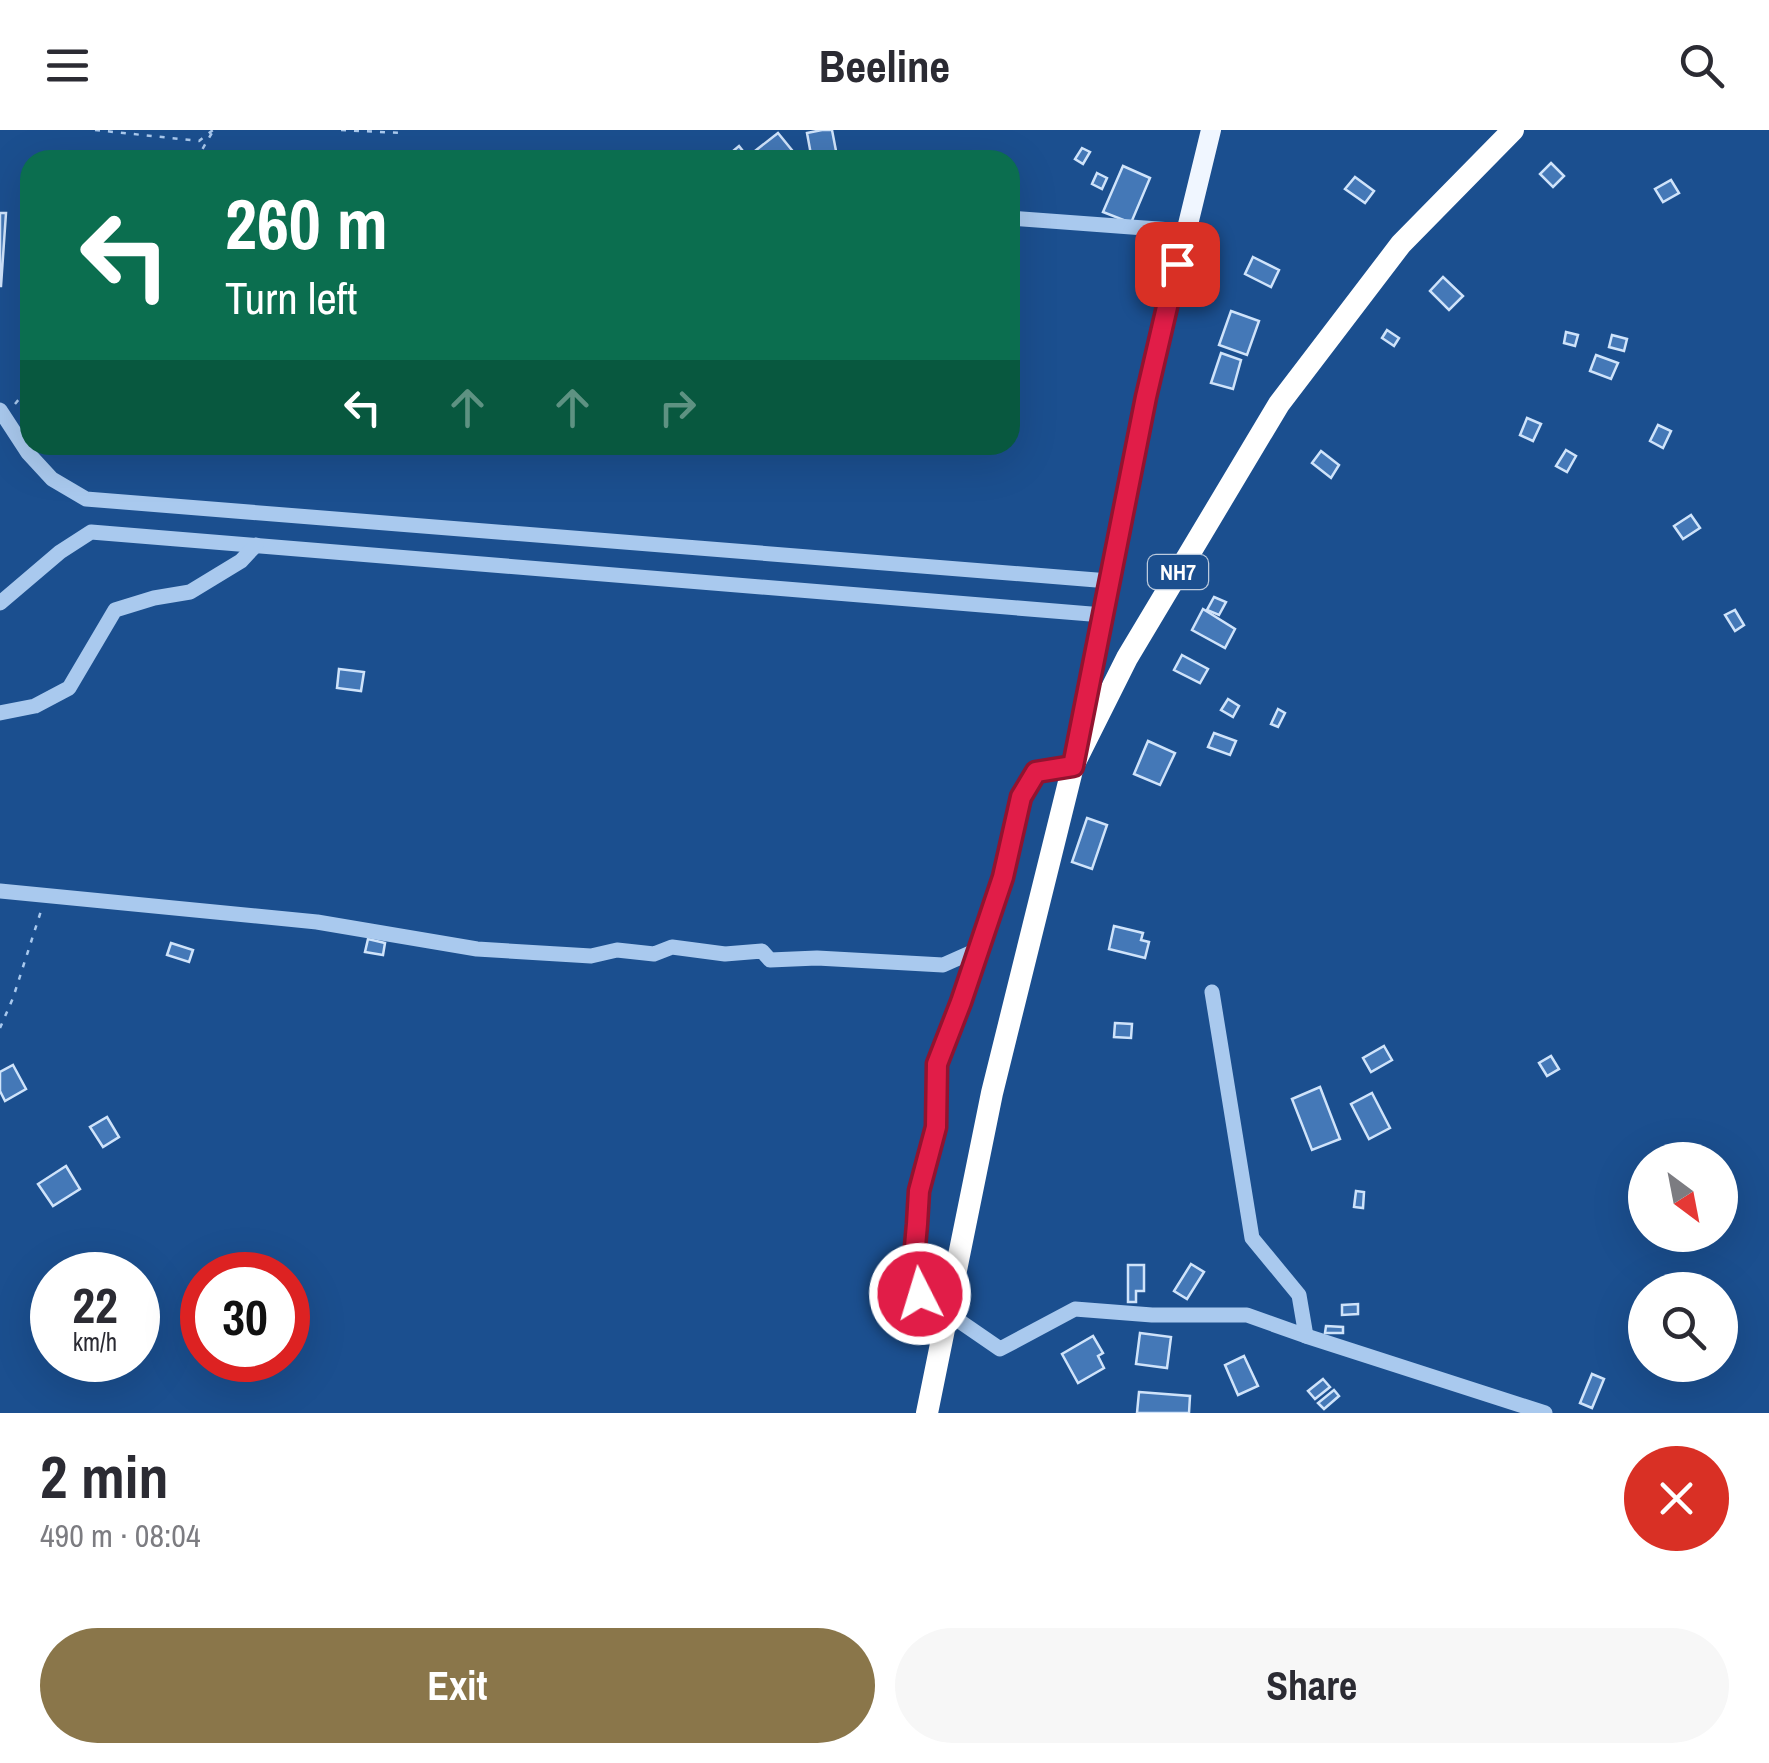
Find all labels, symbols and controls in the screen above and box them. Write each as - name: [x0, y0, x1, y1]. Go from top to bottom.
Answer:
- text: Beeline: [819, 35, 950, 96]
- icon: menu: [40, 38, 95, 93]
- icon: search: [1674, 38, 1729, 93]
- text: 260 m: [225, 177, 388, 271]
- icon: left: [60, 190, 190, 320]
- pin: [1135, 222, 1220, 307]
- icon: arrive: [1150, 237, 1205, 292]
- text: Turn left: [225, 267, 357, 328]
- icon: left: [335, 380, 390, 435]
- icon: ahead: [440, 380, 495, 435]
- icon: ahead: [545, 380, 600, 435]
- icon: right: [650, 380, 705, 435]
- road number: NH7: [1148, 555, 1208, 589]
- north arrow: [1628, 1142, 1738, 1252]
- map controls: [1628, 1142, 1738, 1382]
- position arrow: [868, 1242, 972, 1346]
- speed limit sign: 30: [180, 1252, 310, 1382]
- text: 22: [72, 1271, 118, 1339]
- button: search: [1628, 1272, 1738, 1382]
- text: km/h: [73, 1325, 117, 1359]
- text: 2 min: [40, 1436, 169, 1517]
- button: close: [1624, 1446, 1729, 1551]
- text: 490 m · 08:04: [40, 1514, 200, 1557]
- button: Exit: [40, 1628, 875, 1743]
- button: Share: [895, 1628, 1729, 1743]

